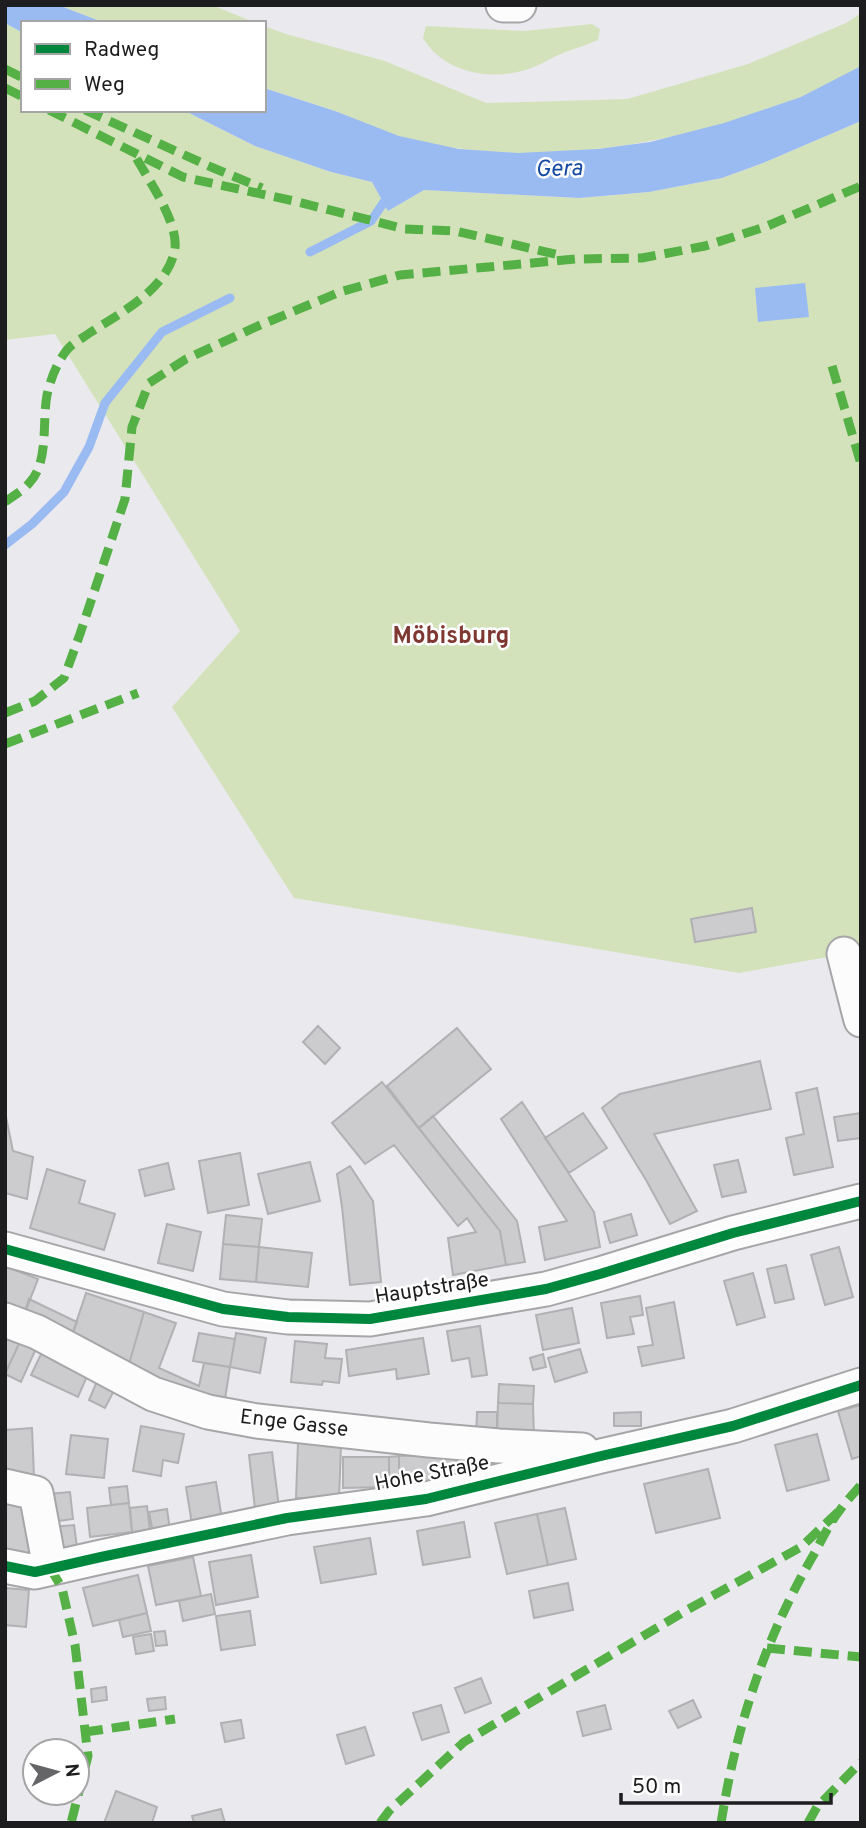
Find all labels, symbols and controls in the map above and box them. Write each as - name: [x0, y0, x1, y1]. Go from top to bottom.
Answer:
- legend: [21, 21, 266, 112]
- text: Radweg: [84, 37, 159, 64]
- text: Weg: [84, 72, 125, 99]
- water label: Gera: [535, 155, 583, 185]
- district label: Möbisburg: [393, 622, 509, 652]
- street label: Hauptstraße: [373, 1267, 491, 1311]
- street label: Enge Gasse: [238, 1404, 350, 1444]
- street label: Hohe Straße: [372, 1450, 492, 1498]
- north arrow: [21, 1737, 91, 1807]
- text: N: [58, 1762, 84, 1778]
- scale bar: [621, 1762, 831, 1806]
- text: 50 m: [632, 1774, 681, 1801]

